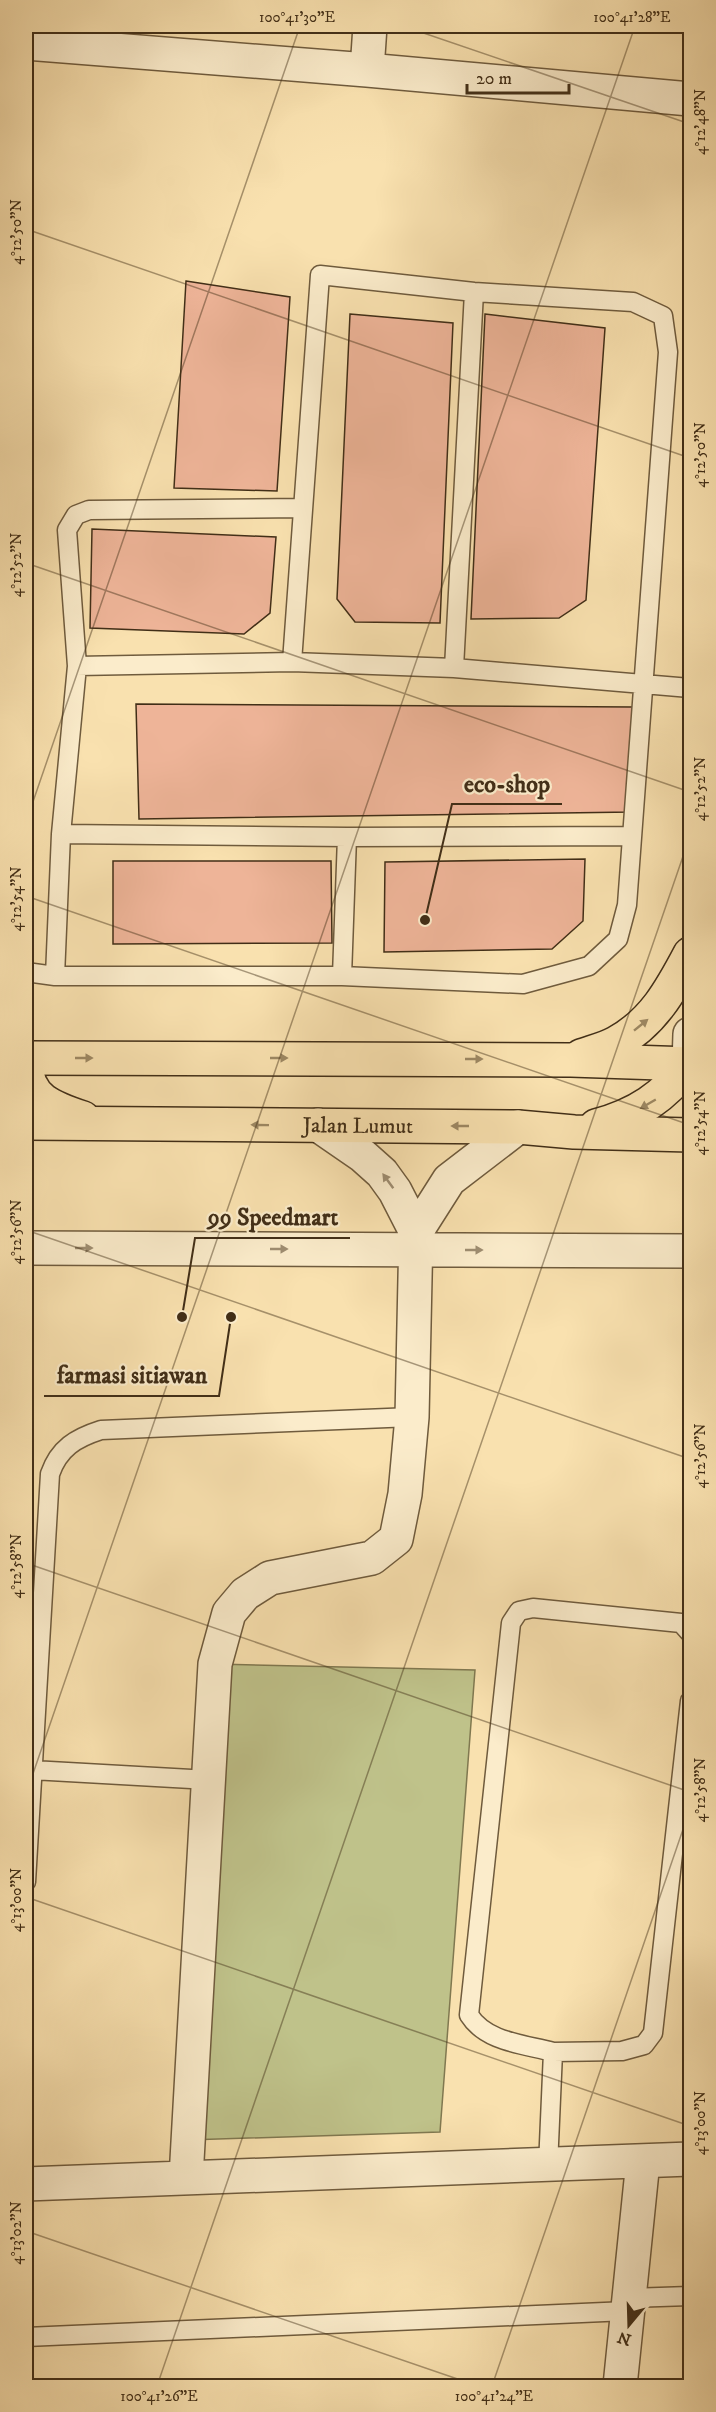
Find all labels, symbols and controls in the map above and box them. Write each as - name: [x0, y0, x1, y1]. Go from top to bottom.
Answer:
- text: 100°41'30"E: [259, 8, 335, 27]
- text: 100°41'28"E: [593, 8, 671, 27]
- scale bar: [467, 57, 569, 95]
- text: 20 m: [476, 68, 512, 90]
- text: 4°12'48"N: [691, 89, 710, 155]
- text: 4°12'50"N: [7, 199, 26, 265]
- text: 4°12'50"N: [691, 422, 710, 488]
- text: 4°12'52"N: [7, 533, 26, 597]
- text: 4°12'52"N: [691, 757, 710, 821]
- callout: eco-shop: [452, 762, 562, 804]
- text: eco-shop: [464, 770, 550, 800]
- text: 4°12'54"N: [7, 866, 26, 932]
- one-way arrow: [633, 1019, 649, 1031]
- one-way arrow: [74, 1053, 93, 1063]
- one-way arrow: [269, 1053, 288, 1063]
- one-way arrow: [464, 1054, 483, 1064]
- text: 4°12'54"N: [691, 1090, 710, 1156]
- one-way arrow: [640, 1099, 656, 1110]
- street label: Jalan Lumut: [301, 1112, 413, 1140]
- one-way arrow: [250, 1120, 269, 1129]
- one-way arrow: [450, 1121, 469, 1131]
- one-way arrow: [382, 1174, 394, 1189]
- callout: 99 Speedmart: [195, 1196, 350, 1238]
- text: 4°12'56"N: [7, 1199, 26, 1265]
- text: 99 Speedmart: [206, 1203, 339, 1233]
- one-way arrow: [74, 1243, 93, 1253]
- one-way arrow: [269, 1244, 288, 1254]
- one-way arrow: [465, 1245, 484, 1255]
- callout: farmasi sitiawan: [44, 1354, 219, 1396]
- text: farmasi sitiawan: [56, 1361, 208, 1391]
- text: 4°12'56"N: [691, 1423, 710, 1489]
- text: 4°12'58"N: [7, 1534, 26, 1598]
- text: 4°12'58"N: [691, 1758, 710, 1822]
- text: 4°13'00"N: [7, 1868, 26, 1932]
- text: 4°13'00"N: [691, 2091, 710, 2155]
- text: 4°13'02"N: [7, 2201, 26, 2265]
- north arrow: [599, 2295, 659, 2355]
- text: N: [615, 2327, 634, 2350]
- text: 100°41'26"E: [120, 2387, 198, 2406]
- text: 100°41'24"E: [455, 2387, 534, 2406]

